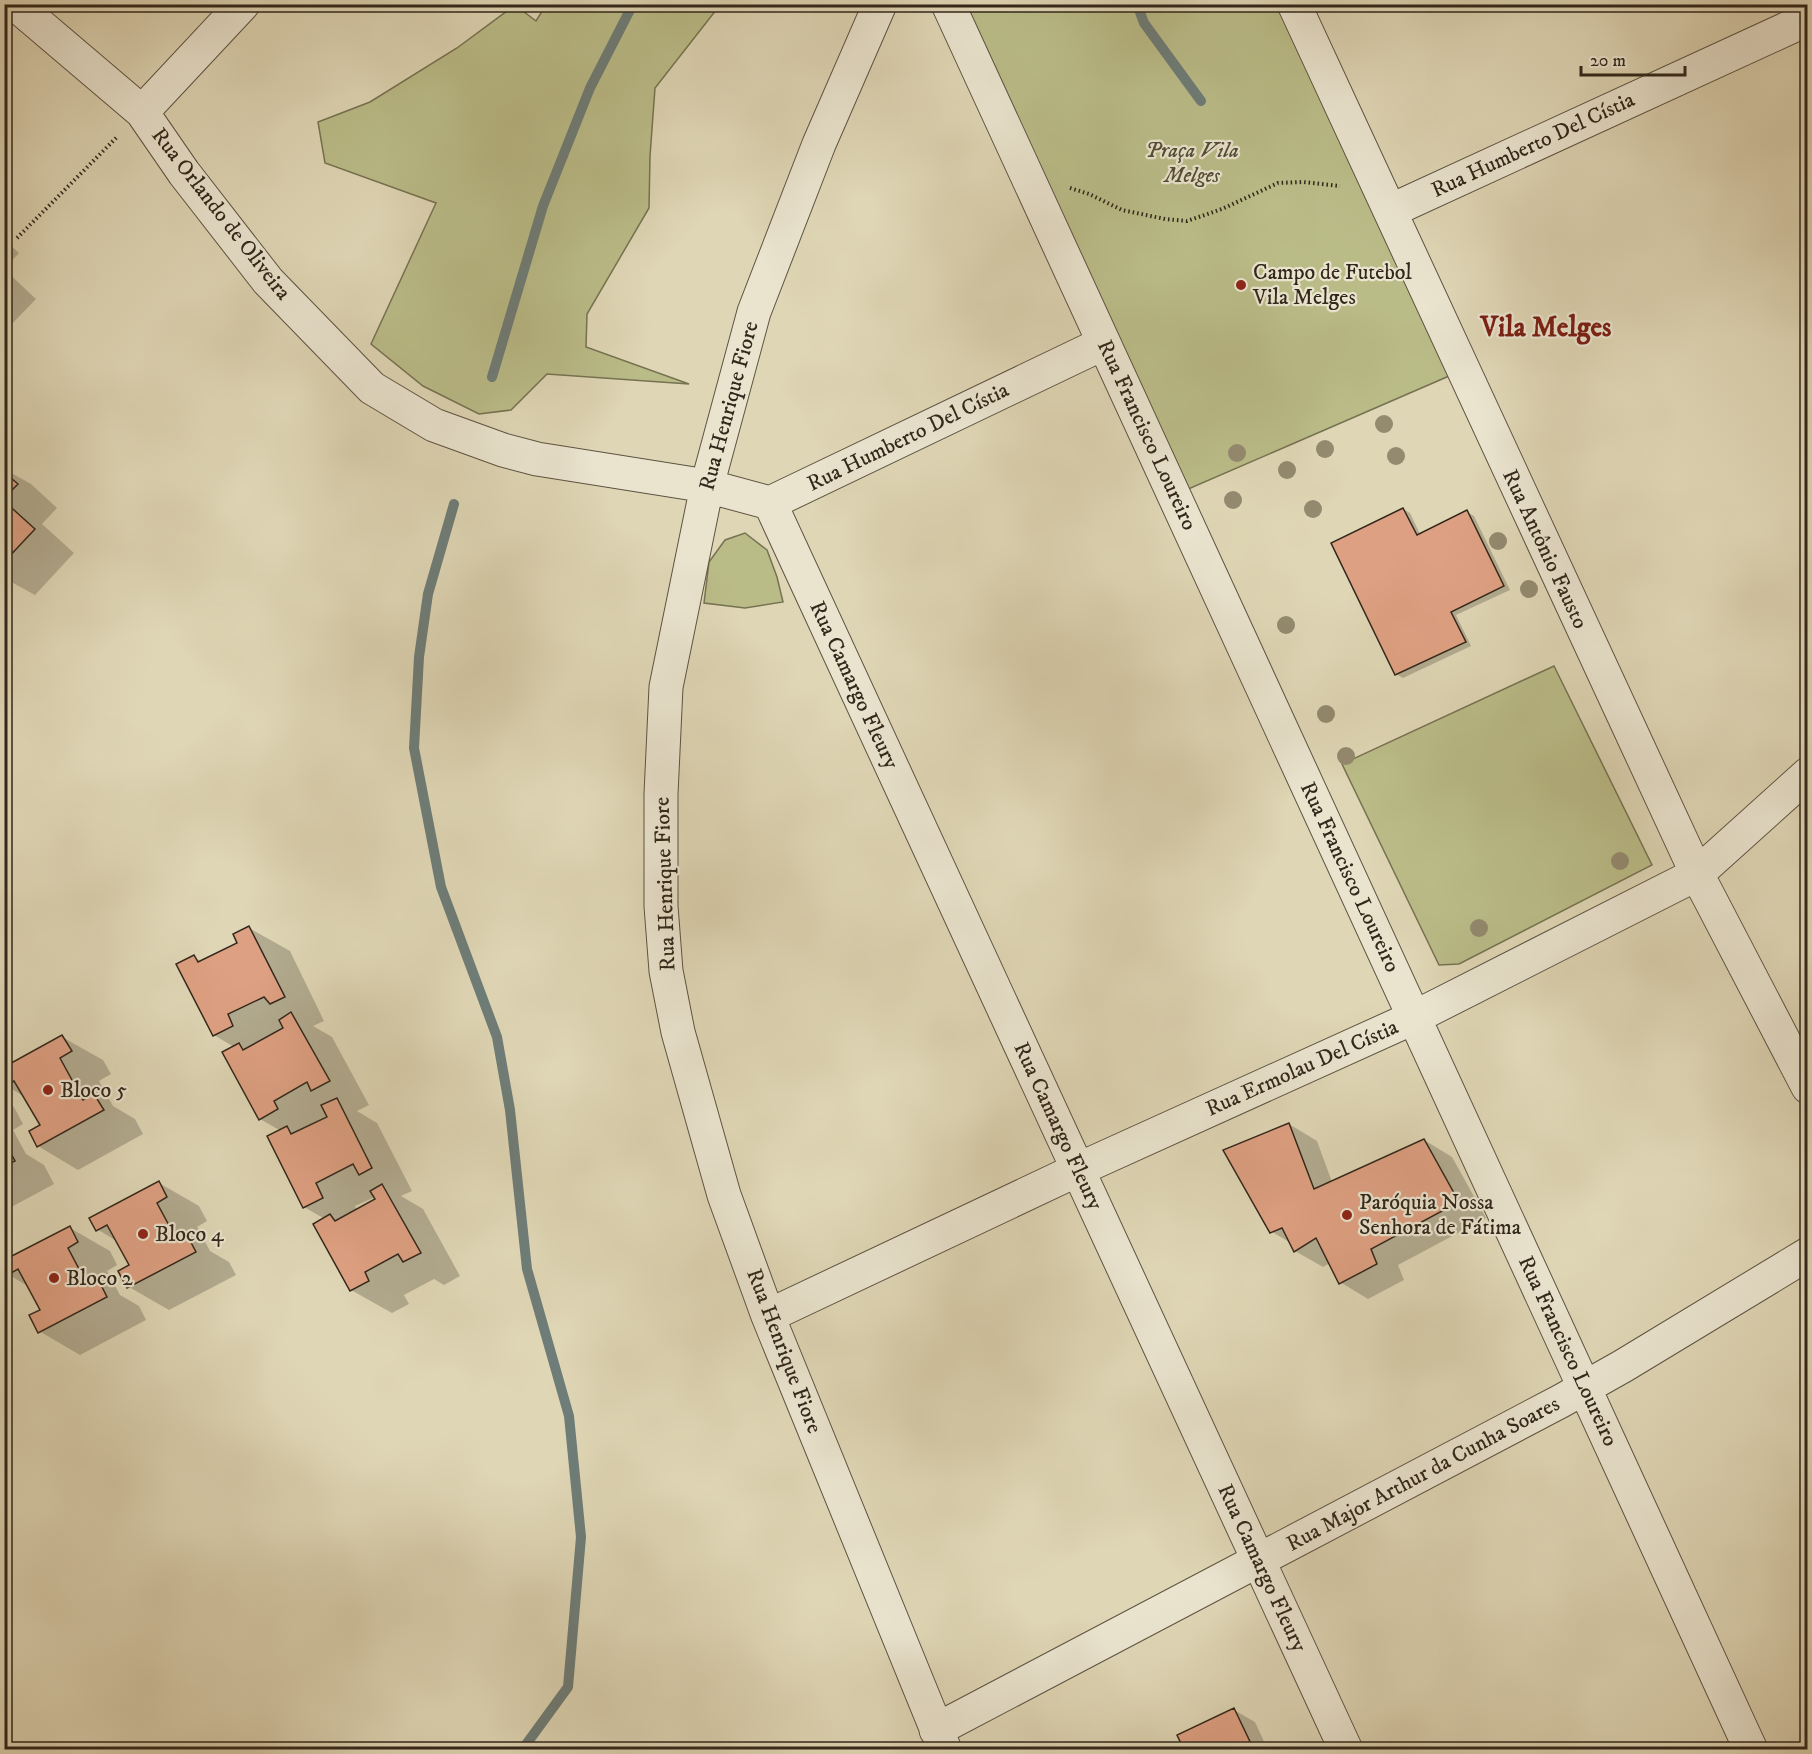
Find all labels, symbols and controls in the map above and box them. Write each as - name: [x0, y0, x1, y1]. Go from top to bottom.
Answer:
- scale bar: [1581, 39, 1684, 77]
- text: 20 m: [1590, 50, 1626, 72]
- street label: Rua Humberto Del Cístia: [1427, 86, 1639, 204]
- street label: Rua Orlando de Oliveira: [145, 122, 297, 306]
- park label: Praça Vila Melges: [1145, 137, 1239, 189]
- place label: Campo de Futebol Vila Melges: [1252, 259, 1412, 311]
- marker: Campo de Futebol Vila Melges: [1234, 278, 1248, 292]
- district label: Vila Melges: [1480, 310, 1612, 345]
- street label: Rua Henrique Fiore: [693, 318, 765, 494]
- street label: Rua Francisco Loureiro: [1091, 335, 1203, 535]
- street label: Rua Humberto Del Cístia: [803, 376, 1014, 498]
- street label: Rua Antônio Fausto: [1496, 465, 1594, 633]
- street label: Rua Camargo Fleury: [803, 597, 905, 774]
- street label: Rua Francisco Loureiro: [1294, 777, 1406, 977]
- street label: Rua Henrique Fiore: [648, 796, 682, 972]
- street label: Rua Ermolau Del Cístia: [1202, 1013, 1403, 1123]
- street label: Rua Camargo Fleury: [1007, 1038, 1109, 1215]
- place label: Bloco 5: [60, 1077, 127, 1104]
- marker: Bloco 5: [41, 1083, 55, 1097]
- place label: Paróquia Nossa Senhora de Fátima: [1359, 1189, 1522, 1241]
- marker: Paróquia Nossa Senhora de Fátima: [1340, 1208, 1354, 1222]
- place label: Bloco 4: [155, 1221, 225, 1248]
- marker: Bloco 4: [136, 1227, 150, 1241]
- street label: Rua Francisco Loureiro: [1512, 1251, 1624, 1451]
- place label: Bloco 2: [66, 1265, 133, 1292]
- street label: Rua Henrique Fiore: [740, 1265, 828, 1437]
- marker: Bloco 2: [47, 1271, 61, 1285]
- street label: Rua Major Arthur da Cunha Soares: [1282, 1390, 1564, 1558]
- street label: Rua Camargo Fleury: [1211, 1480, 1313, 1657]

